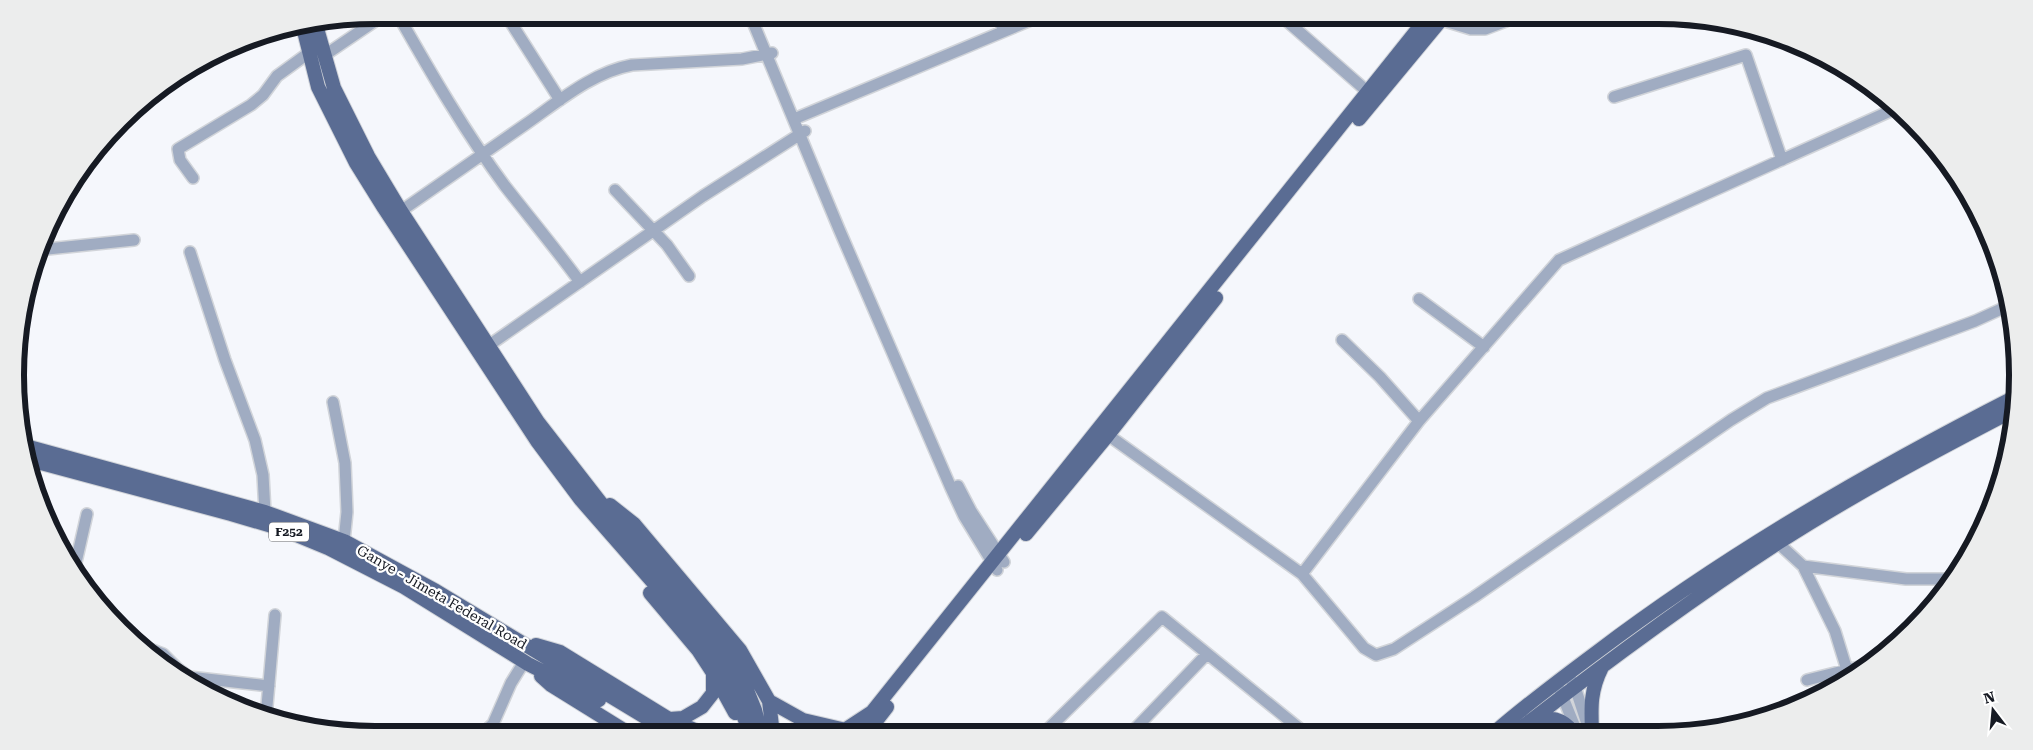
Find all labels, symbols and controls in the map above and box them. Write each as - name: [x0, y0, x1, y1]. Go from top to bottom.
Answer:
- road number: F252: [269, 522, 309, 542]
- street label: Ganye - Jimeta Federal Road: [354, 542, 530, 652]
- north arrow: [1968, 685, 2018, 735]
- text: N: [1982, 688, 1997, 707]

